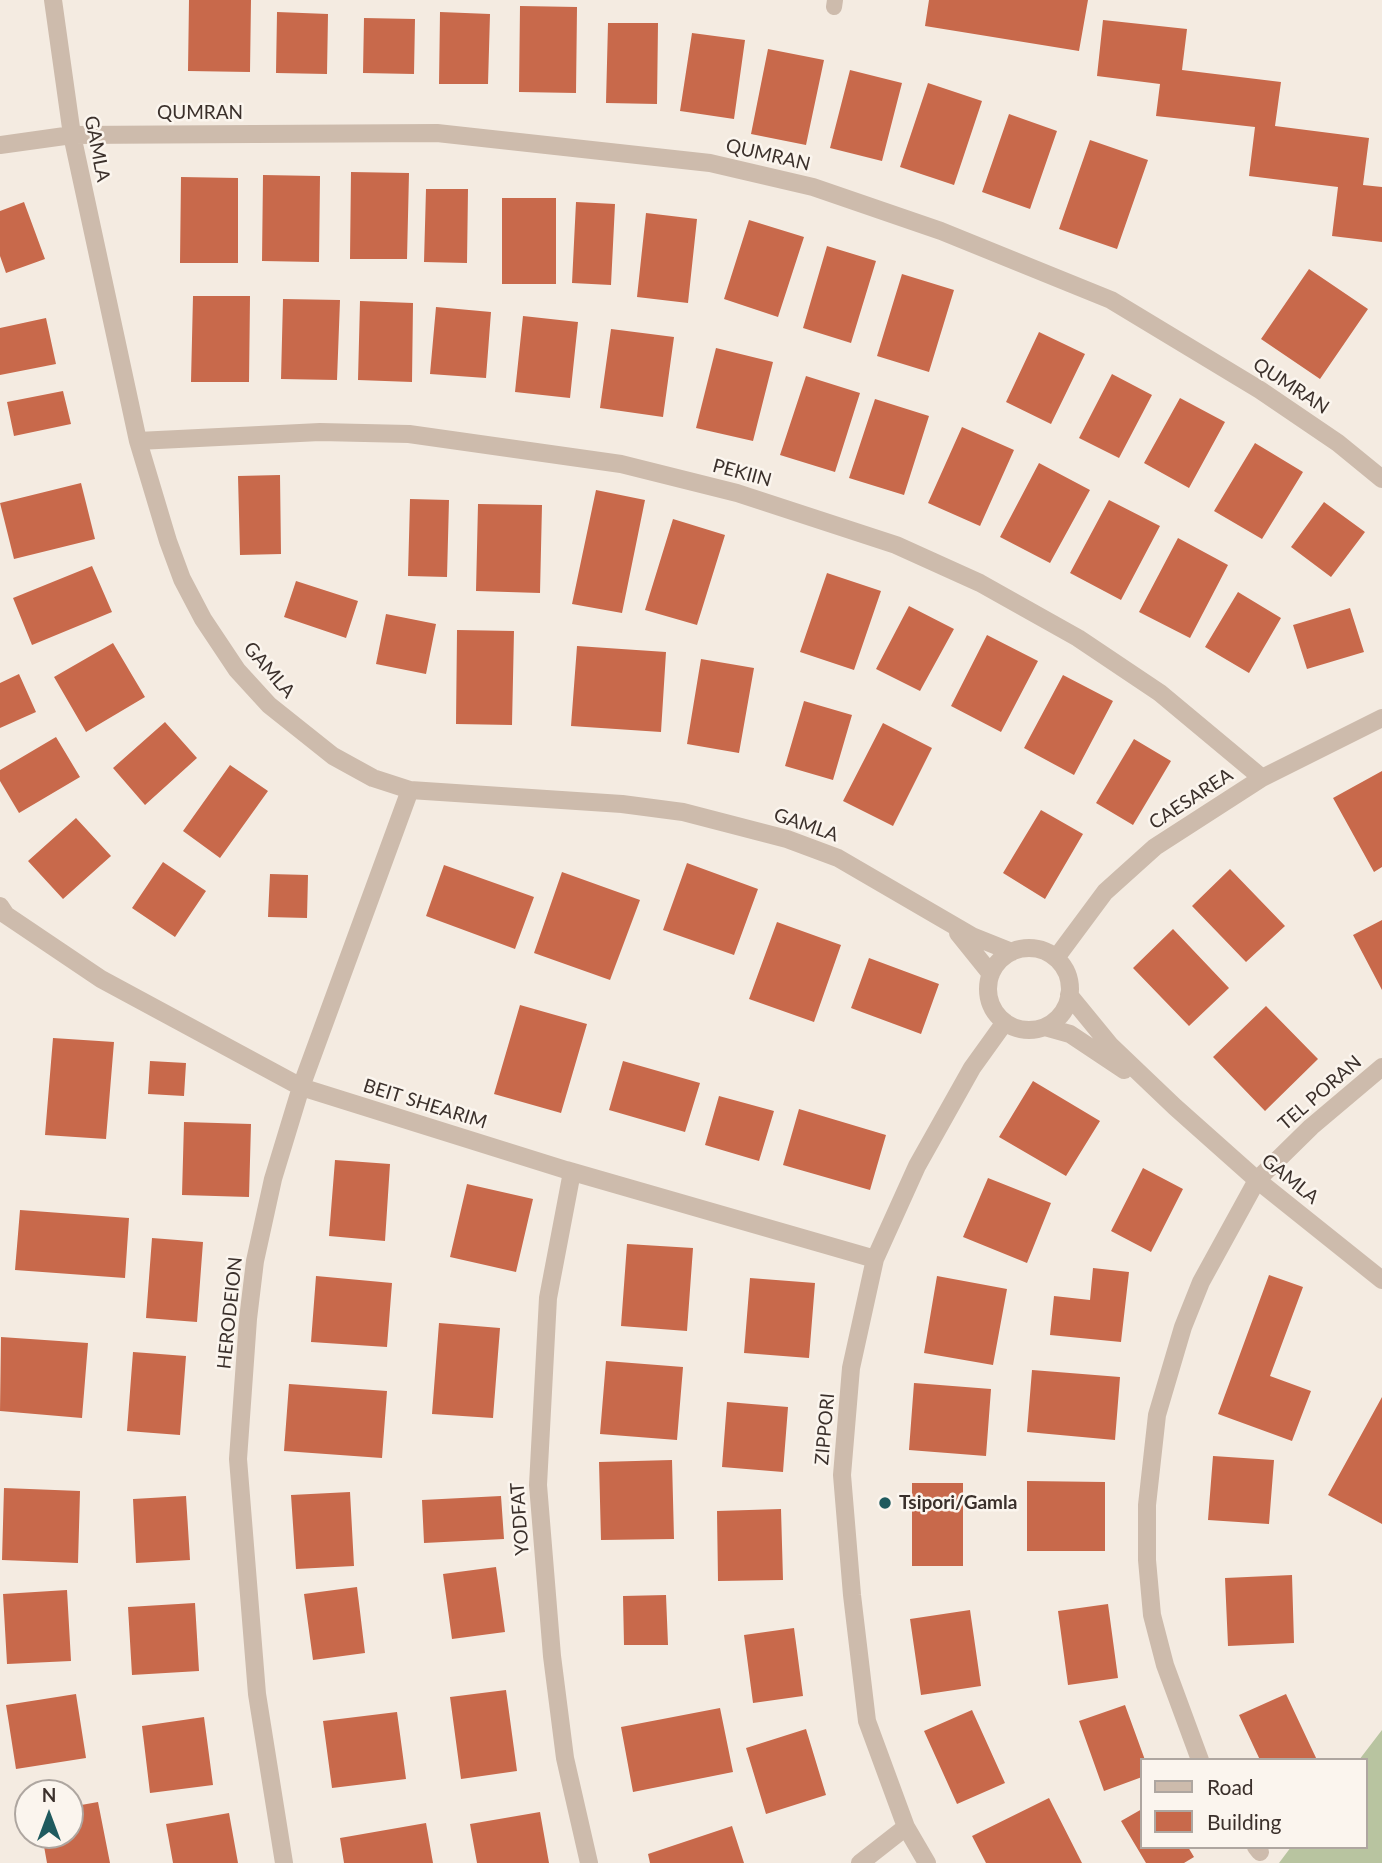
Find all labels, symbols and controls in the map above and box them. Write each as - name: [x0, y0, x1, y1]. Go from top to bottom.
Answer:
- street label: QUMRAN: [157, 102, 243, 124]
- street label: GAMLA: [79, 114, 115, 184]
- street label: QUMRAN: [723, 134, 813, 176]
- street label: QUMRAN: [1249, 353, 1333, 419]
- street label: PEKIIN: [710, 454, 774, 492]
- street label: GAMLA: [238, 637, 300, 703]
- street label: CAESAREA: [1145, 764, 1237, 834]
- street label: GAMLA: [771, 803, 841, 847]
- street label: TEL PORAN: [1274, 1051, 1366, 1135]
- street label: BEIT SHEARIM: [360, 1074, 490, 1134]
- street label: GAMLA: [1257, 1149, 1323, 1209]
- street label: HERODEION: [213, 1256, 247, 1370]
- street label: ZIPPORI: [811, 1392, 839, 1466]
- street label: YODFAT: [506, 1482, 534, 1556]
- place label: Tsipori/Gamla: [899, 1492, 1017, 1514]
- marker: Tsipori/Gamla: [877, 1495, 893, 1511]
- legend: [1140, 1758, 1368, 1849]
- text: Road: [1207, 1774, 1254, 1799]
- north arrow: [14, 1779, 84, 1849]
- text: N: [42, 1783, 56, 1806]
- text: Building: [1207, 1809, 1282, 1834]

